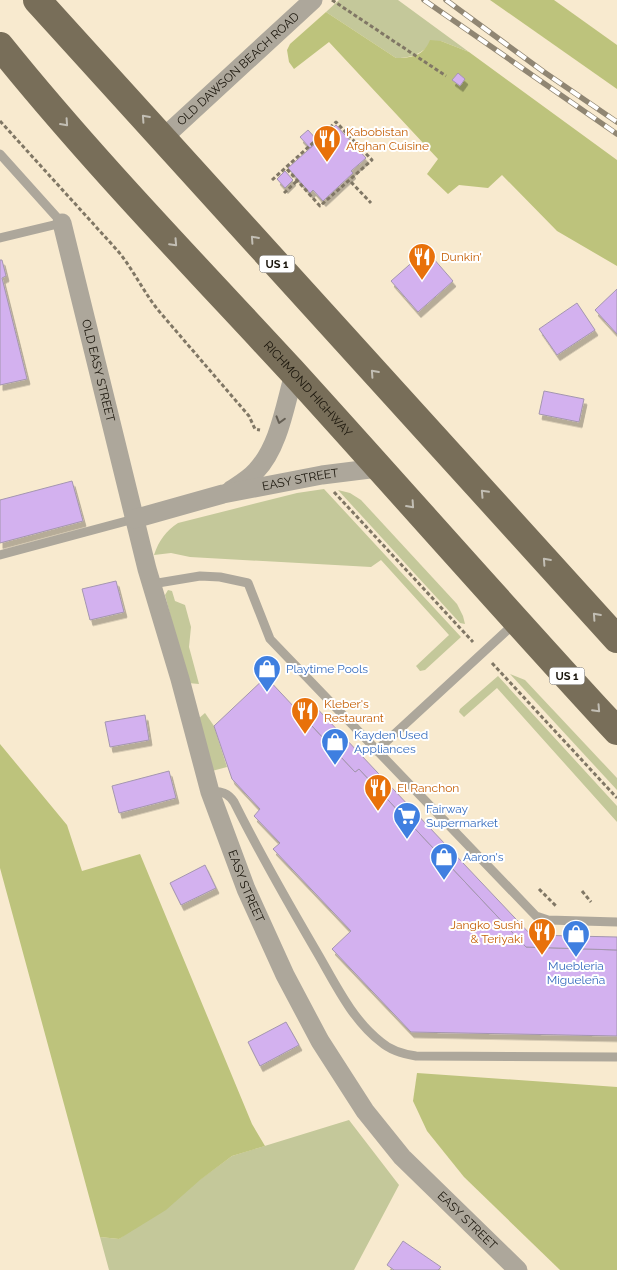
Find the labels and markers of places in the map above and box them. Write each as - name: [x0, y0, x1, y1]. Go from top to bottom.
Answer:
- restaurant icon: Kabobistan Afghan Cuisine: [312, 124, 342, 163]
- place label: Kabobistan Afghan Cuisine: [346, 125, 429, 153]
- restaurant icon: Dunkin': [407, 242, 437, 281]
- place label: Dunkin': [441, 250, 482, 264]
- shop icon: Playtime Pools: [252, 654, 282, 693]
- place label: Playtime Pools: [286, 662, 368, 676]
- restaurant icon: Kleber's Restaurant: [290, 696, 320, 735]
- place label: Kleber's Restaurant: [324, 697, 384, 725]
- shop icon: Kayden Used Appliances: [320, 727, 350, 766]
- place label: Kayden Used Appliances: [354, 728, 428, 756]
- restaurant icon: El Ranchon: [363, 773, 393, 812]
- place label: El Ranchon: [397, 781, 459, 795]
- supermarket icon: Fairway Supermarket: [392, 801, 422, 840]
- place label: Fairway Supermarket: [426, 802, 498, 830]
- shop icon: Aaron's: [429, 842, 459, 881]
- place label: Aaron's: [463, 850, 504, 864]
- restaurant icon: Jangko Sushi & Teriyaki: [527, 917, 557, 956]
- place label: Jangko Sushi & Teriyaki: [450, 918, 523, 946]
- shop icon: Muebleria Migueleña: [561, 919, 591, 958]
- place label: Muebleria Migueleña: [547, 959, 605, 987]

